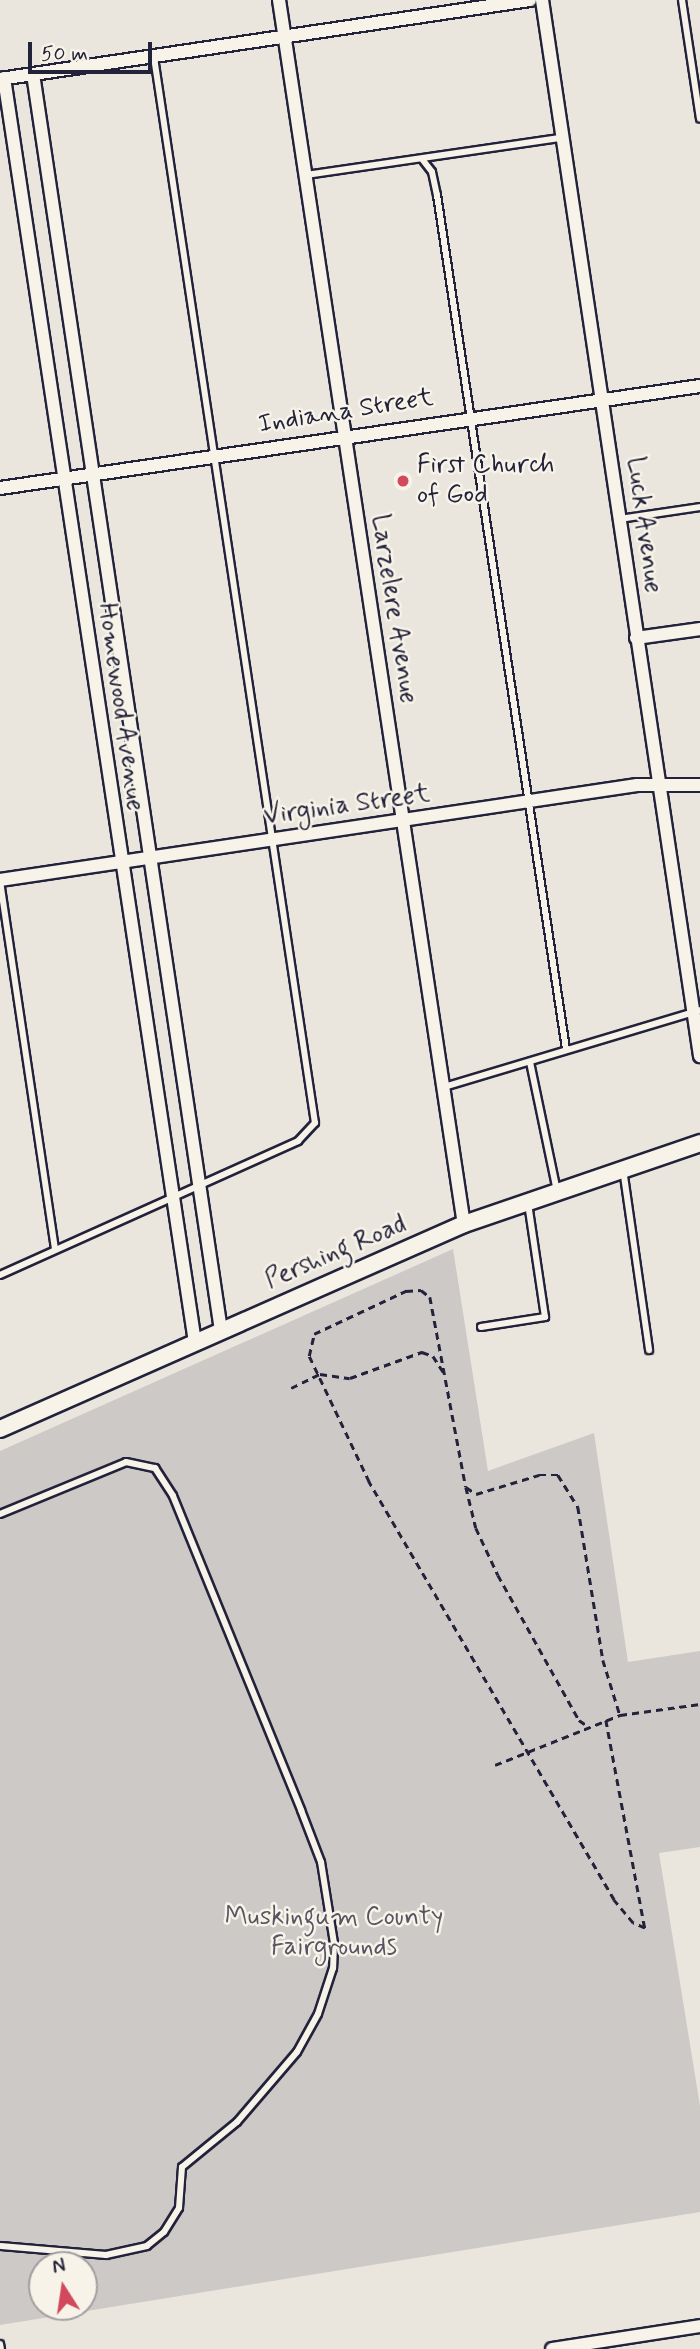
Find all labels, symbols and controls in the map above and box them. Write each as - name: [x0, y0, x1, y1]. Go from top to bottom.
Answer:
- scale bar: [32, 28, 156, 72]
- text: 50 m: [41, 40, 88, 68]
- street label: Indiana Street: [256, 383, 436, 441]
- place label: First Church of God: [417, 450, 554, 512]
- street label: Luck Avenue: [618, 453, 668, 597]
- marker: First Church of God: [395, 473, 411, 489]
- street label: Larzelere Avenue: [362, 511, 424, 707]
- street label: Homewood Avenue: [90, 603, 150, 811]
- street label: Virginia Street: [262, 779, 432, 833]
- street label: Pershing Road: [261, 1210, 411, 1296]
- park label: Muskingum County Fairgrounds: [225, 1902, 443, 1964]
- north arrow: [28, 2251, 98, 2321]
- text: N: [50, 2253, 68, 2280]

